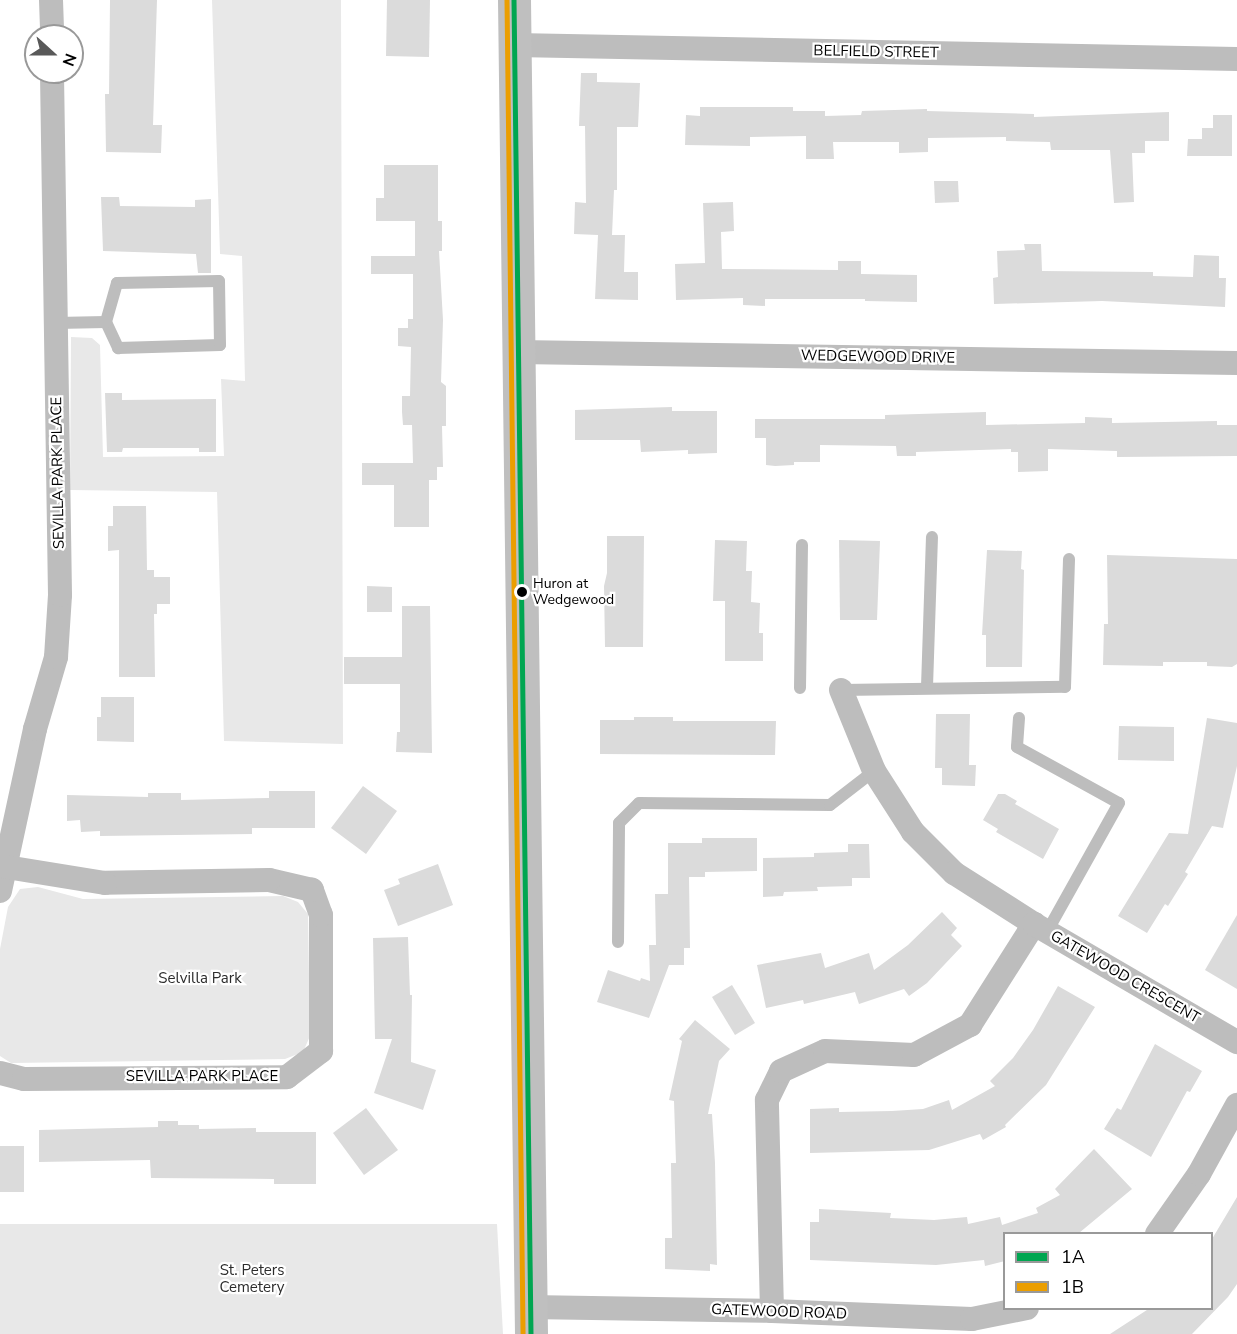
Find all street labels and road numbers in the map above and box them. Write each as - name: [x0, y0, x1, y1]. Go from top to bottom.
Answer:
- street label: BELFIELD STREET: [813, 42, 939, 62]
- street label: WEDGEWOOD DRIVE: [801, 347, 955, 367]
- street label: SEVILLA PARK PLACE: [48, 397, 68, 549]
- street label: GATEWOOD CRESCENT: [1047, 927, 1203, 1027]
- street label: SEVILLA PARK PLACE: [126, 1068, 278, 1086]
- street label: GATEWOOD ROAD: [711, 1301, 847, 1323]

